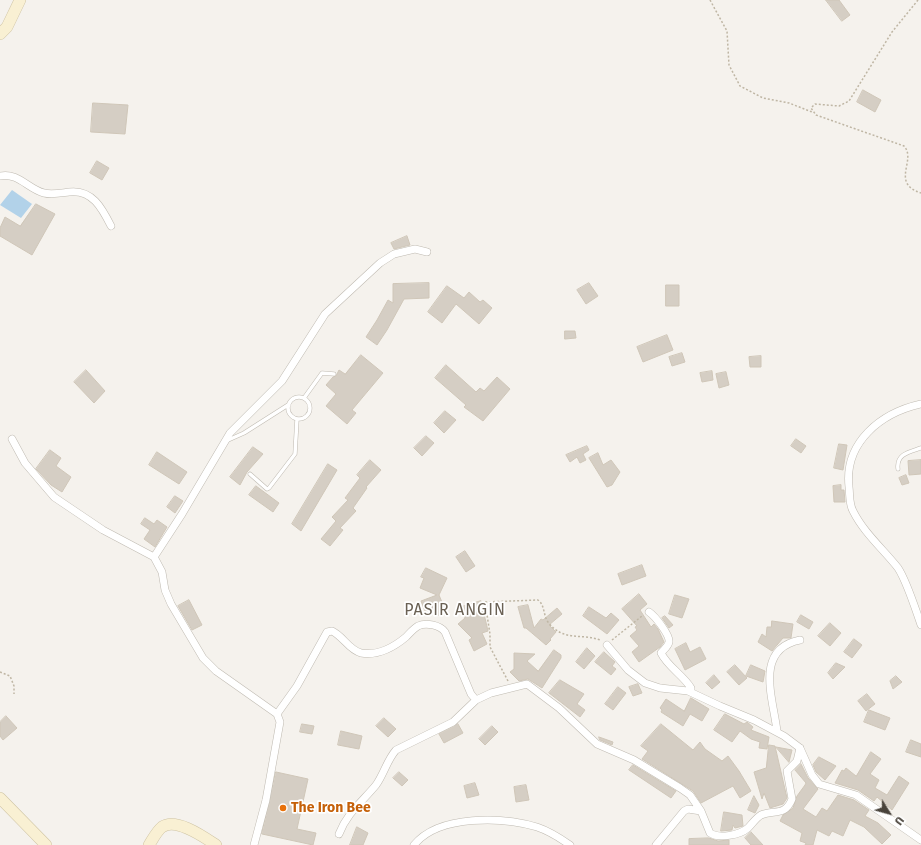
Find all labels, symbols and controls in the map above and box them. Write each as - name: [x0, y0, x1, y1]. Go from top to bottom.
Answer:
- district label: PASIR ANGIN: [404, 601, 506, 621]
- north arrow: [869, 793, 909, 833]
- place label: The Iron Bee: [291, 800, 371, 816]
- marker: The Iron Bee: [278, 803, 288, 813]
- text: U: [892, 814, 906, 827]

